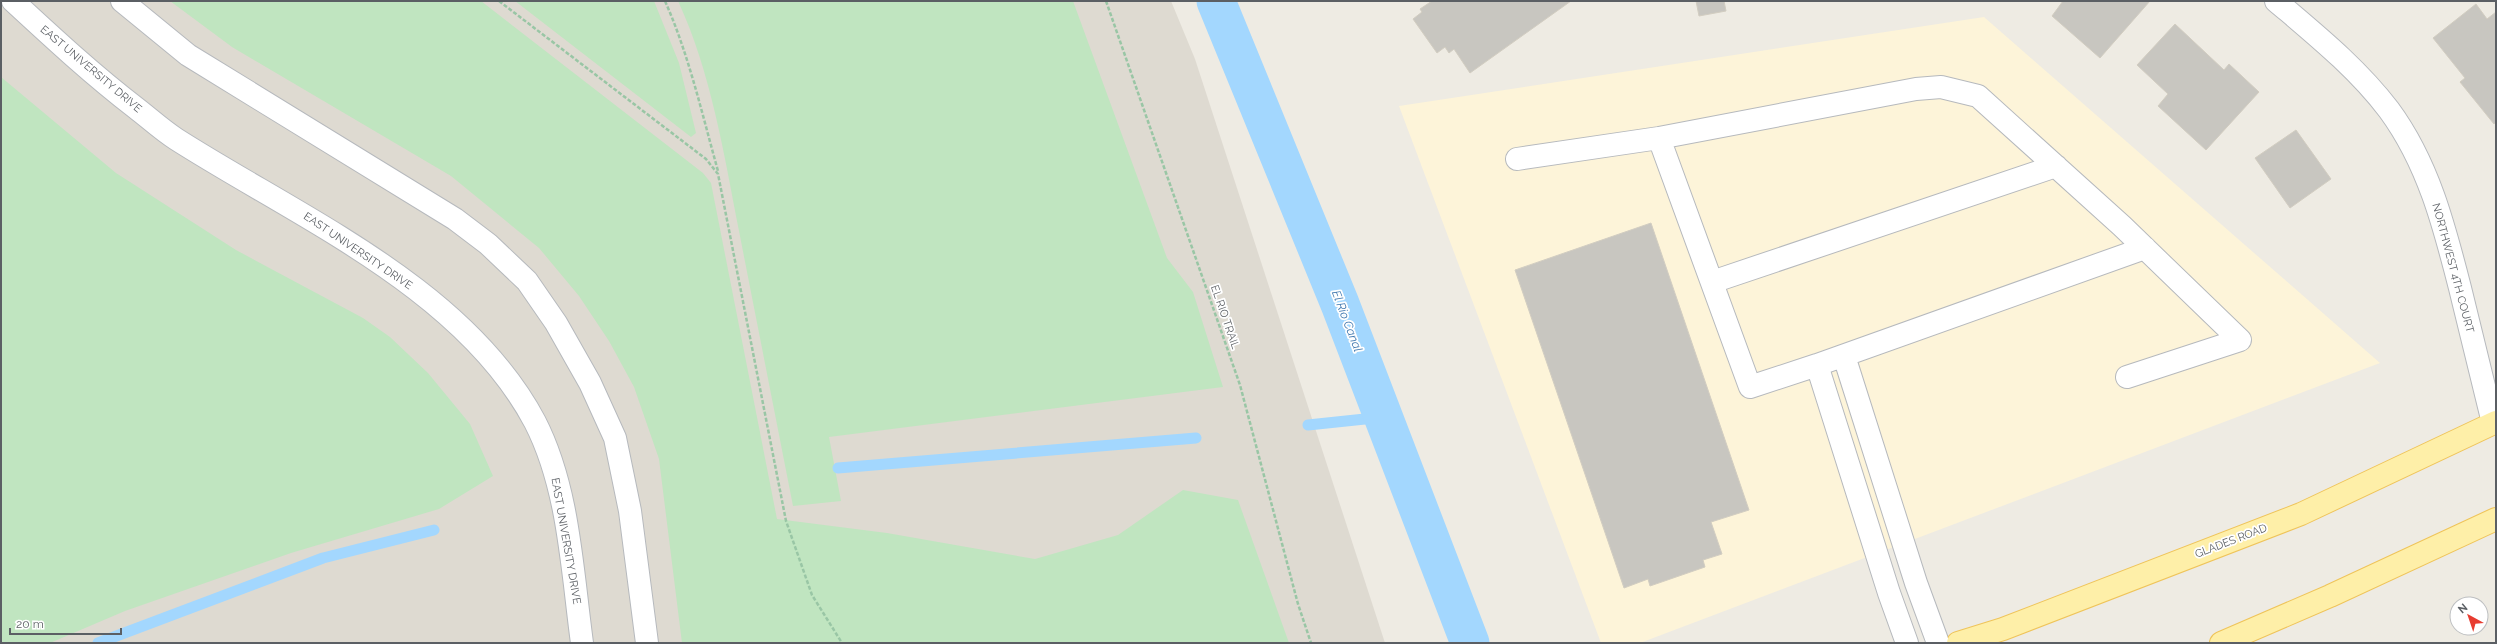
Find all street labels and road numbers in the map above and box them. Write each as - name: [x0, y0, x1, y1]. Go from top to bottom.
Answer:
- street label: EAST UNIVERSITY DRIVE: [38, 23, 145, 115]
- street label: NORTHWEST 4TH COURT: [2429, 202, 2477, 334]
- street label: EAST UNIVERSITY DRIVE: [301, 210, 415, 292]
- street label: EL RIO TRAIL: [1208, 283, 1242, 351]
- street label: EAST UNIVERSITY DRIVE: [548, 477, 584, 606]
- street label: GLADES ROAD: [2193, 521, 2269, 561]

